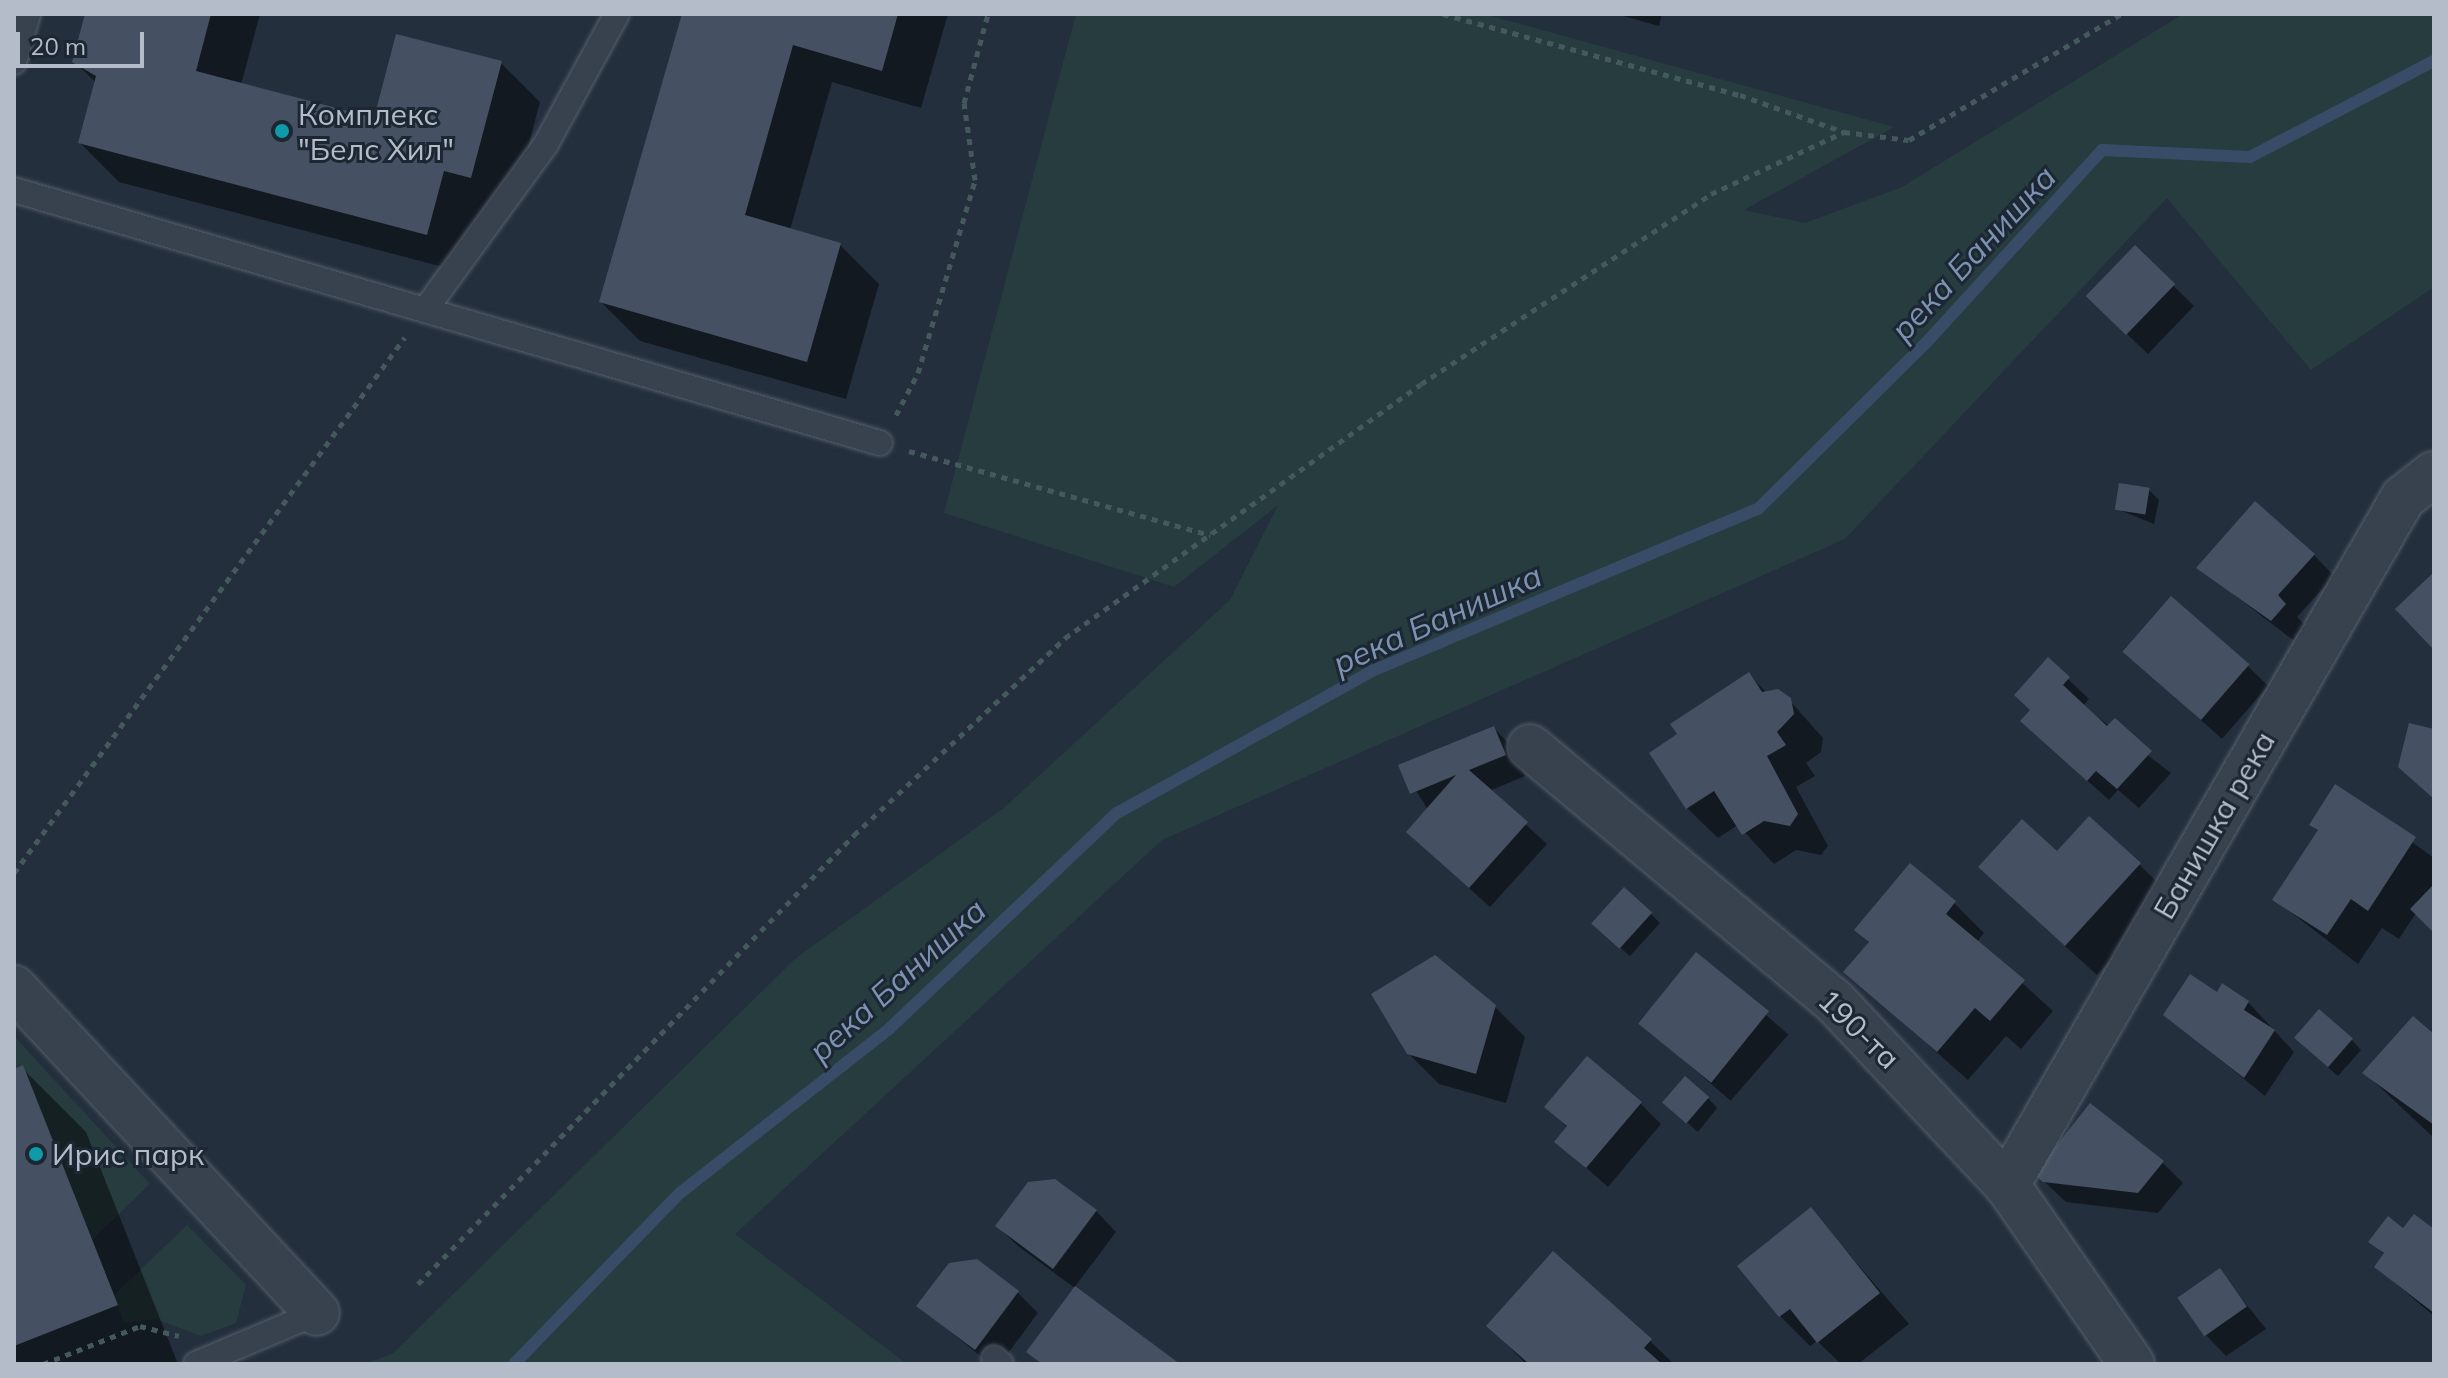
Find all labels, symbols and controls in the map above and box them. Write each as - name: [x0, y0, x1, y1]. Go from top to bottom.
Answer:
- scale bar: [20, 16, 148, 66]
- text: 20 m: [30, 31, 86, 61]
- place label: Комплекс "Белс Хил": [298, 96, 454, 166]
- marker: Комплекс "Белс Хил": [273, 122, 291, 140]
- water label: река Банишка: [1882, 158, 2064, 348]
- water label: река Банишка: [1327, 556, 1547, 682]
- street label: Банишка река: [2146, 725, 2282, 925]
- water label: река Банишка: [801, 891, 993, 1069]
- street label: 190-та: [1811, 982, 1907, 1076]
- place label: Ирис парк: [52, 1136, 204, 1172]
- marker: Ирис парк: [27, 1145, 45, 1163]

